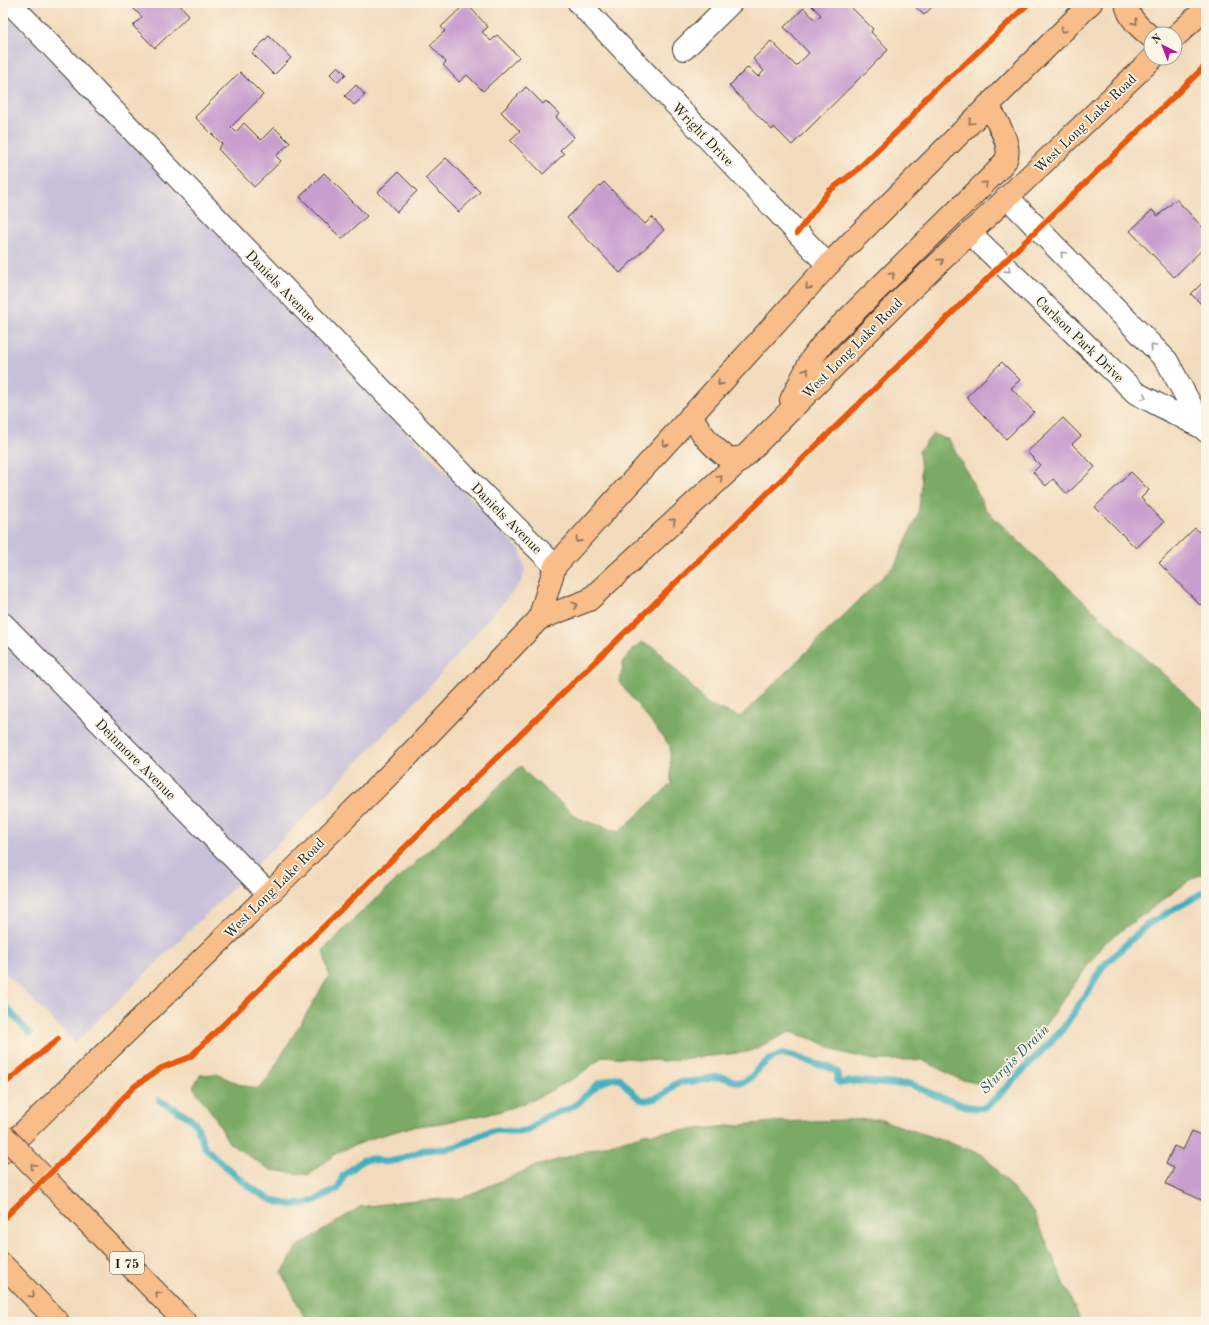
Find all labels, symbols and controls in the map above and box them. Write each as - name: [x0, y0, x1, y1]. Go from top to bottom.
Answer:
- one-way arrow: [1131, 18, 1138, 25]
- one-way arrow: [1060, 25, 1068, 33]
- north arrow: [1143, 26, 1183, 66]
- text: N: [1151, 32, 1165, 47]
- street label: West Long Lake Road: [1032, 72, 1139, 176]
- street label: Wright Drive: [669, 100, 736, 169]
- one-way arrow: [968, 117, 976, 125]
- one-way arrow: [980, 181, 987, 189]
- street label: Daniels Avenue: [243, 248, 318, 325]
- one-way arrow: [1060, 251, 1068, 259]
- one-way arrow: [936, 258, 944, 265]
- one-way arrow: [1003, 265, 1011, 273]
- one-way arrow: [887, 272, 895, 280]
- one-way arrow: [806, 282, 813, 290]
- street label: Carlson Park Drive: [1032, 294, 1126, 385]
- street label: West Long Lake Road: [800, 296, 906, 402]
- one-way arrow: [1151, 345, 1158, 352]
- one-way arrow: [801, 368, 808, 375]
- one-way arrow: [718, 378, 725, 385]
- one-way arrow: [1140, 392, 1147, 400]
- one-way arrow: [663, 439, 670, 446]
- one-way arrow: [715, 476, 723, 483]
- street label: Daniels Avenue: [468, 481, 544, 557]
- one-way arrow: [668, 518, 676, 526]
- one-way arrow: [576, 536, 583, 543]
- one-way arrow: [571, 601, 578, 609]
- street label: Deinmore Avenue: [92, 717, 178, 803]
- street label: West Long Lake Road: [222, 836, 328, 942]
- water label: Sturgis Drain: [978, 1022, 1053, 1098]
- one-way arrow: [31, 1163, 38, 1171]
- road number: I 75: [110, 1252, 144, 1274]
- one-way arrow: [27, 1290, 35, 1298]
- one-way arrow: [155, 1291, 162, 1299]

